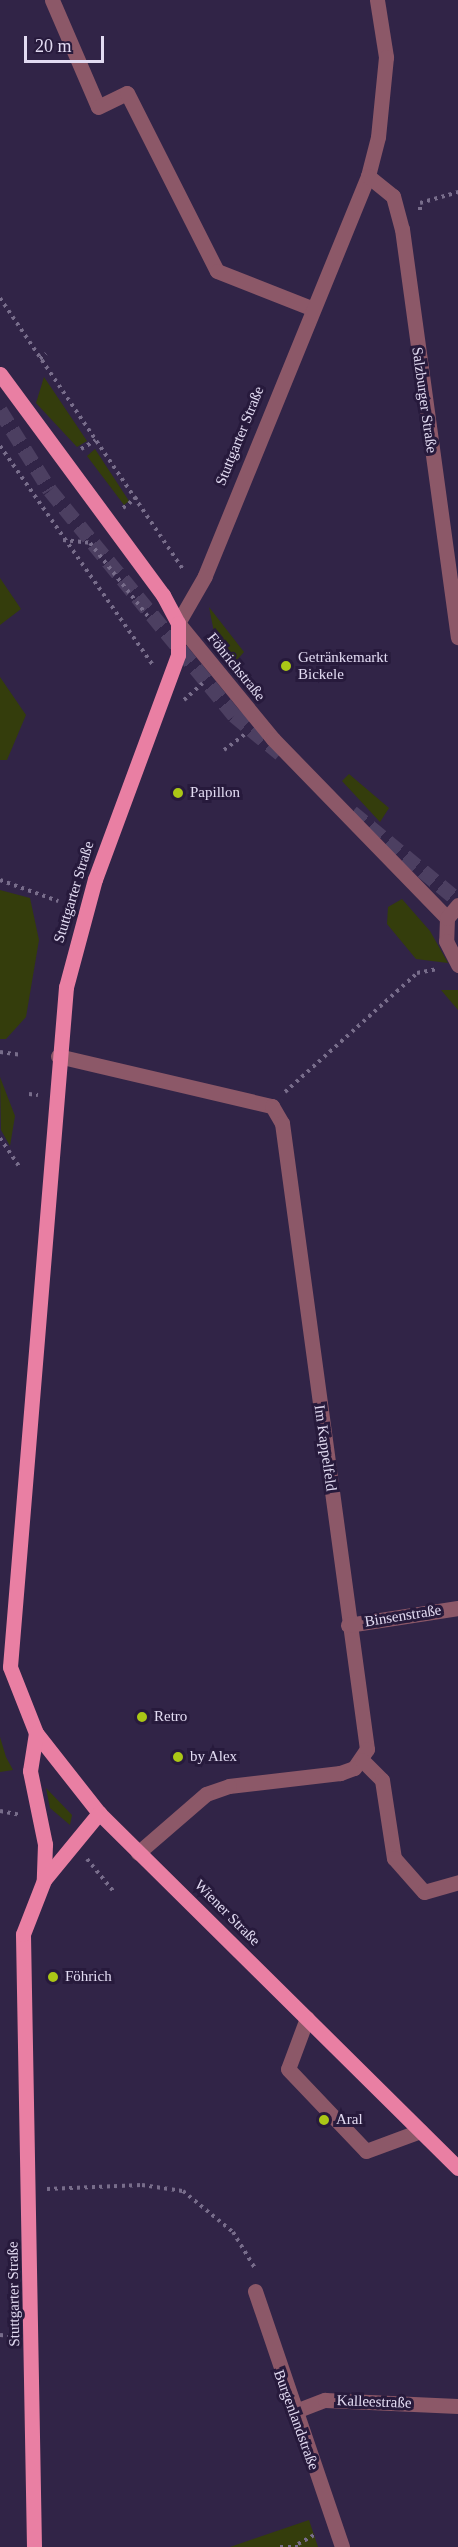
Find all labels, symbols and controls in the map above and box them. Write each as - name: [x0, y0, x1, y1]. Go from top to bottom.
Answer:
- scale bar: [27, 24, 106, 62]
- text: 20 m: [35, 36, 72, 56]
- street label: Salzburger Straße: [408, 346, 440, 454]
- street label: Stuttgarter Straße: [212, 384, 268, 488]
- street label: Föhrichstraße: [203, 629, 269, 705]
- place label: Getränkemarkt Bickele: [298, 648, 388, 683]
- marker: Getränkemarkt Bickele: [279, 659, 293, 673]
- place label: Papillon: [190, 784, 240, 802]
- marker: Papillon: [171, 786, 185, 800]
- street label: Stuttgarter Straße: [50, 839, 98, 945]
- street label: Im Kappelfeld: [310, 1404, 340, 1492]
- street label: Binsenstraße: [363, 1601, 443, 1631]
- place label: Retro: [154, 1708, 187, 1726]
- marker: Retro: [135, 1710, 149, 1724]
- place label: by Alex: [190, 1748, 238, 1766]
- marker: by Alex: [171, 1750, 185, 1764]
- street label: Wiener Straße: [190, 1876, 264, 1950]
- place label: Föhrich: [65, 1968, 112, 1986]
- marker: Föhrich: [46, 1970, 60, 1984]
- place label: Aral: [336, 2111, 363, 2129]
- marker: Aral: [317, 2113, 331, 2127]
- street label: Stuttgarter Straße: [4, 2241, 24, 2347]
- street label: Burgenlandstraße: [269, 2367, 323, 2473]
- street label: Kalleestraße: [336, 2392, 412, 2412]

